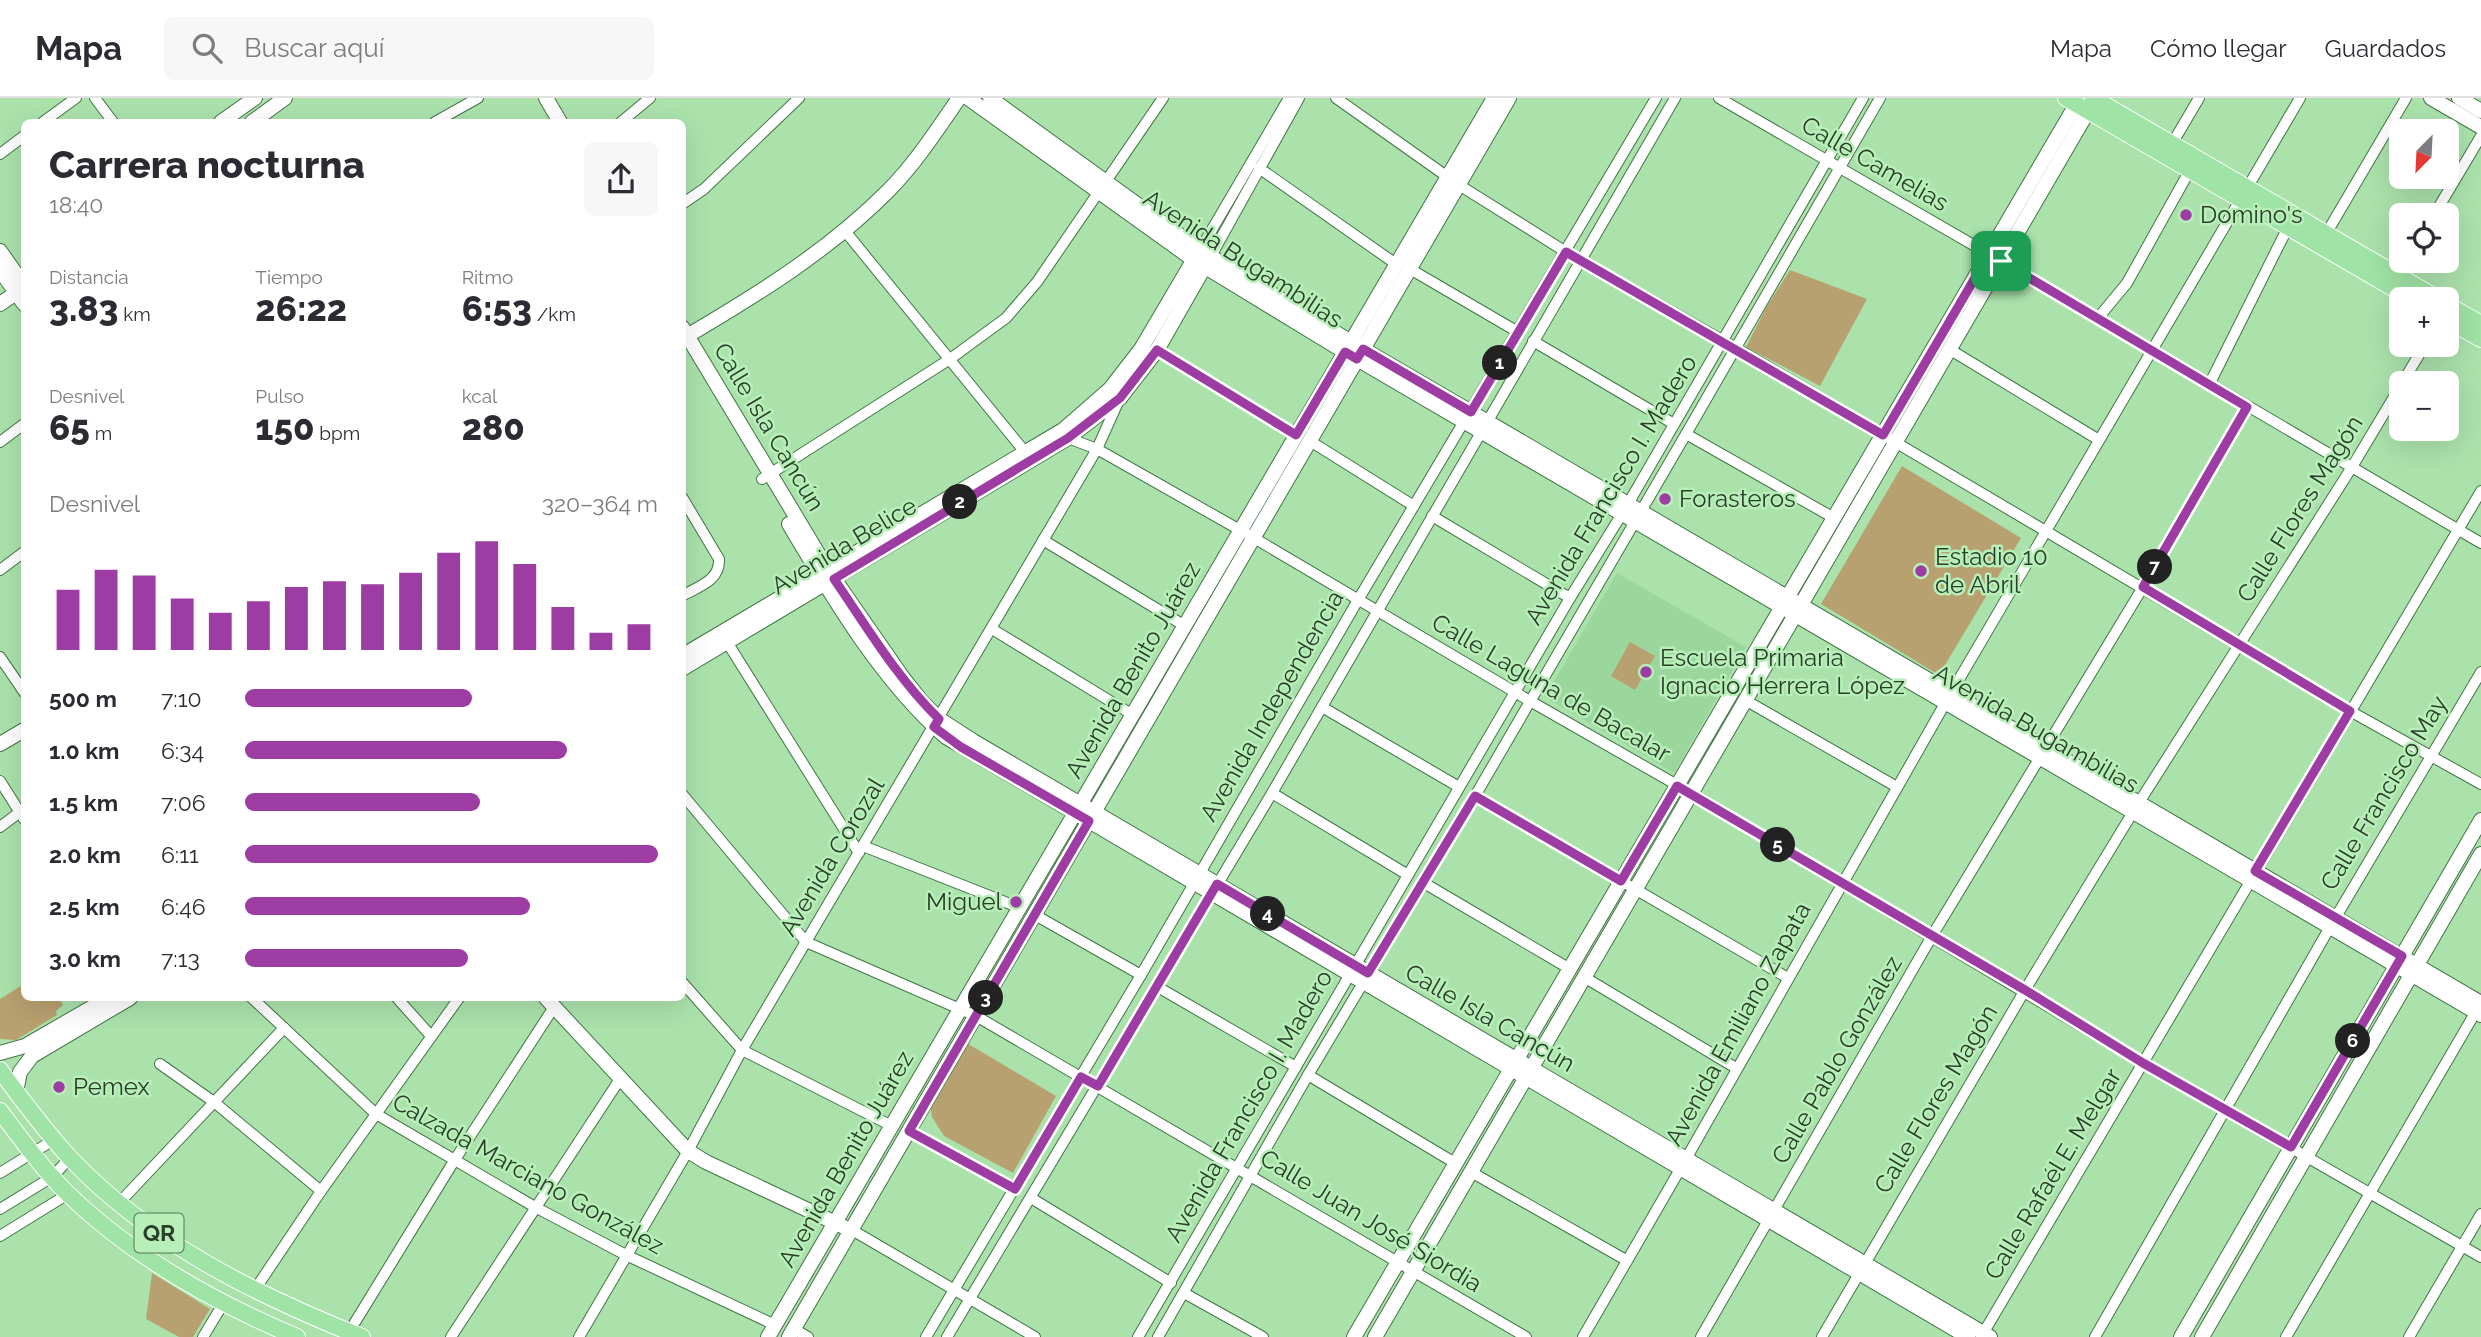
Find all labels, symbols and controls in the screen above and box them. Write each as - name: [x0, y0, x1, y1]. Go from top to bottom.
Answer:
- search box: [164, 17, 654, 80]
- text: Mapa: [35, 29, 122, 68]
- icon: search: [188, 29, 226, 67]
- text: Buscar aquí: [244, 33, 384, 63]
- text: Mapa: [2050, 34, 2112, 63]
- text: Cómo llegar: [2150, 34, 2287, 63]
- text: Guardados: [2325, 34, 2446, 63]
- street label: Calle Camelias: [1797, 110, 1954, 217]
- north arrow: [2389, 119, 2459, 189]
- map controls: [2389, 119, 2459, 441]
- text: Carrera nocturna: [49, 142, 365, 187]
- button: share: [584, 142, 658, 216]
- street label: Avenida Bugambilias: [1138, 183, 1348, 334]
- text: 18:40: [49, 191, 103, 218]
- place label: Domino's: [2200, 200, 2303, 229]
- button: locate: [2389, 203, 2459, 273]
- marker: Domino's: [2178, 207, 2194, 223]
- pin: [1971, 231, 2031, 291]
- icon: arrive: [1982, 242, 2020, 280]
- text: Distancia: [49, 266, 129, 288]
- text: Tiempo: [255, 266, 323, 288]
- text: Ritmo: [462, 266, 513, 288]
- button: +: [2389, 287, 2459, 357]
- text: 3.83: [49, 288, 118, 329]
- text: 26:22: [255, 288, 347, 329]
- text: 6:53: [462, 288, 532, 329]
- text: km: [118, 303, 151, 325]
- text: /km: [532, 303, 576, 325]
- street label: Calle Isla Cancún: [708, 337, 831, 516]
- pin: 1: [1482, 345, 1518, 380]
- street label: Avenida Francisco I. Madero: [1518, 350, 1703, 630]
- text: 1: [1495, 351, 1504, 373]
- button: −: [2389, 371, 2459, 441]
- text: Desnivel: [49, 385, 124, 407]
- text: Pulso: [255, 385, 304, 407]
- text: kcal: [462, 385, 497, 407]
- text: 65: [49, 407, 90, 448]
- text: 150: [255, 407, 314, 448]
- text: 280: [462, 407, 525, 448]
- street label: Calle Flores Magón: [2230, 410, 2369, 607]
- text: m: [90, 422, 112, 444]
- text: bpm: [314, 422, 360, 444]
- pin: 2: [942, 484, 978, 520]
- place label: Forasteros: [1679, 484, 1796, 513]
- text: Desnivel: [49, 490, 140, 517]
- text: 320–364 m: [542, 490, 658, 517]
- text: 2: [954, 490, 965, 512]
- street label: Avenida Belice: [766, 491, 922, 600]
- marker: Forasteros: [1657, 491, 1673, 507]
- place label: Estadio 10 de Abril: [1935, 542, 2048, 599]
- pin: 7: [2138, 550, 2172, 584]
- text: 7: [2149, 555, 2160, 577]
- street label: Avenida Benito Juárez: [1059, 557, 1206, 783]
- marker: Estadio 10 de Abril: [1913, 563, 1929, 579]
- street label: Avenida Independencia: [1194, 585, 1350, 826]
- street label: Calle Laguna de Bacalar: [1427, 607, 1676, 768]
- place label: Escuela Primaria Ignacio Herrera López: [1660, 643, 1905, 700]
- street label: Avenida Bugambilias: [1929, 658, 2144, 799]
- marker: Escuela Primaria Ignacio Herrera López: [1638, 664, 1654, 680]
- text: 500 m: [49, 685, 117, 712]
- text: 7:10: [161, 685, 202, 712]
- street label: Calle Francisco May: [2314, 690, 2453, 895]
- text: 1.0 km: [49, 737, 119, 764]
- text: 6:34: [161, 737, 204, 764]
- street label: Avenida Corozal: [773, 772, 890, 941]
- text: 1.5 km: [49, 789, 118, 816]
- text: 7:06: [161, 789, 206, 816]
- pin: 5: [1760, 828, 1796, 862]
- text: 5: [1772, 833, 1783, 855]
- text: 2.0 km: [49, 841, 121, 868]
- text: 6:11: [161, 841, 199, 868]
- place label: Miguel: [926, 887, 1002, 916]
- text: 2.5 km: [49, 893, 120, 920]
- text: 6:46: [161, 893, 206, 920]
- marker: Miguel: [1008, 894, 1024, 910]
- pin: 4: [1250, 896, 1286, 932]
- street label: Avenida Emiliano Zapata: [1659, 897, 1817, 1150]
- text: 4: [1262, 902, 1273, 924]
- text: 3.0 km: [49, 945, 121, 972]
- text: 7:13: [161, 945, 200, 972]
- street label: Calle Pablo González: [1765, 951, 1908, 1169]
- street label: Calle Isla Cancún: [1400, 957, 1580, 1078]
- street label: Avenida Francisco I. Madero: [1159, 965, 1338, 1247]
- pin: 3: [968, 981, 1004, 1016]
- text: 3: [980, 986, 991, 1008]
- street label: Calle Flores Magón: [1868, 999, 2003, 1198]
- pin: 6: [2336, 1024, 2370, 1058]
- text: 6: [2347, 1029, 2358, 1051]
- street label: Avenida Benito Juárez: [772, 1046, 919, 1272]
- street label: Calle Rafaél E. Melgar: [1978, 1062, 2127, 1285]
- place label: Pemex: [73, 1072, 150, 1101]
- marker: Pemex: [51, 1079, 67, 1095]
- street label: Calzada Marciano González: [388, 1087, 669, 1260]
- street label: Calle Juan José Siordia: [1255, 1143, 1487, 1298]
- road number: QR: [134, 1214, 184, 1252]

